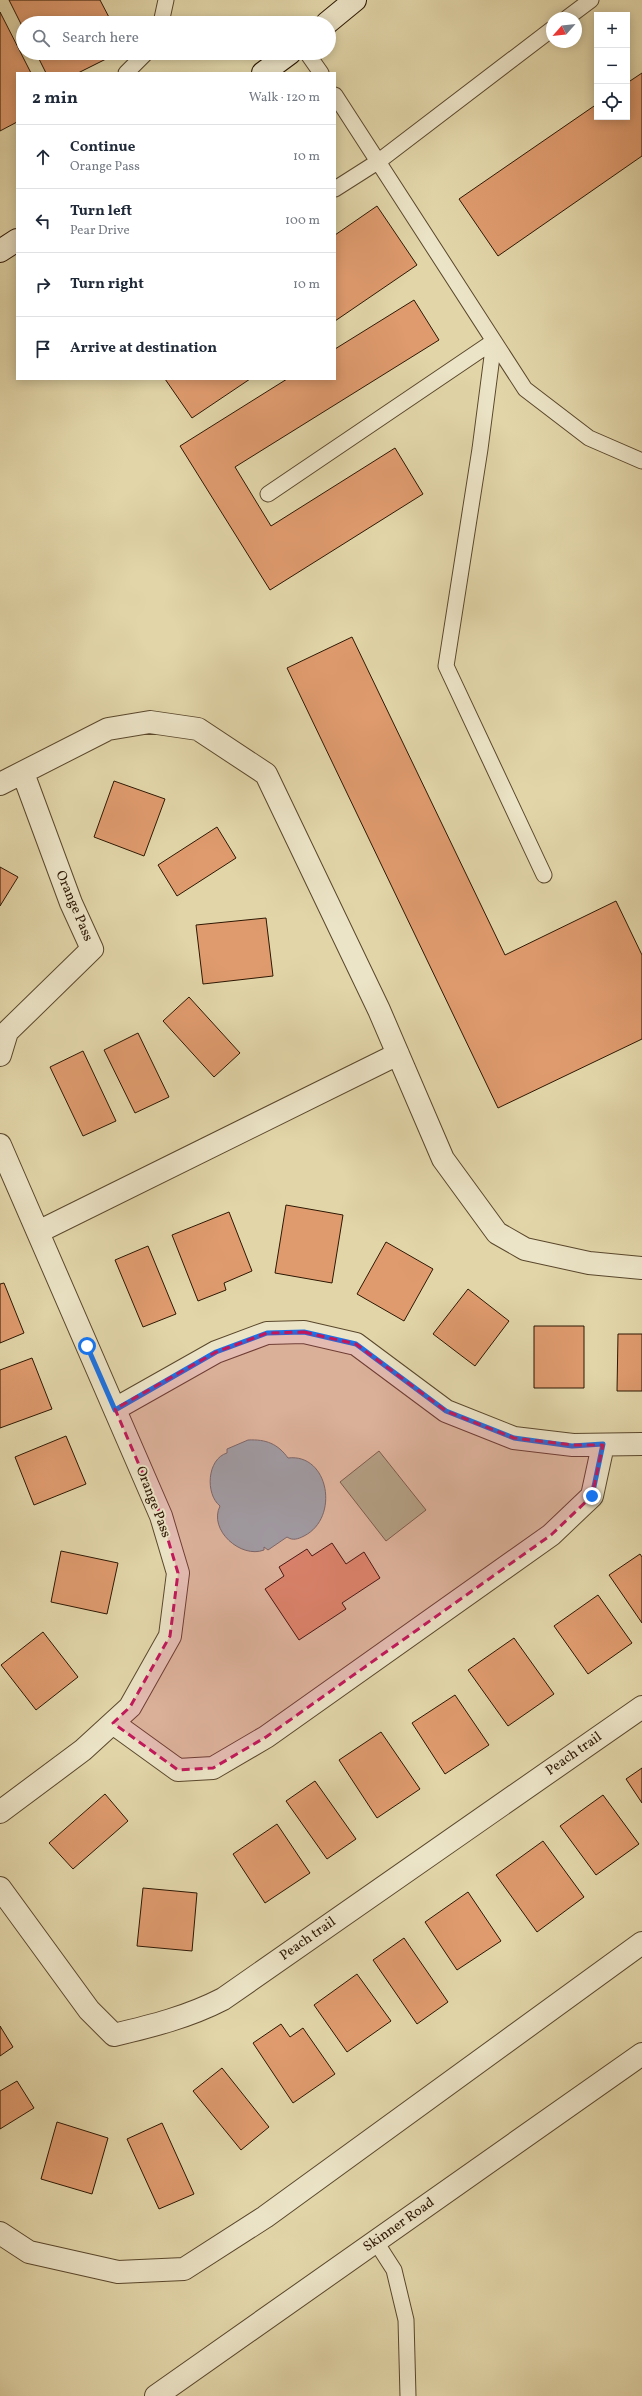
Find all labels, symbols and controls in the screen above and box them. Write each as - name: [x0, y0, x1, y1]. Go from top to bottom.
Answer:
- north arrow: [546, 12, 582, 48]
- map controls: [594, 12, 630, 120]
- button: +: [594, 12, 630, 48]
- search box: [16, 16, 336, 60]
- icon: search: [30, 27, 52, 49]
- text: Search here: [62, 28, 139, 49]
- button: −: [594, 48, 630, 84]
- button: locate: [594, 84, 630, 120]
- text: 2 min: [32, 87, 78, 110]
- text: Walk · 120 m: [249, 89, 320, 107]
- text: Continue: [70, 137, 135, 158]
- icon: ahead: [32, 146, 54, 168]
- text: 10 m: [293, 148, 320, 166]
- text: Orange Pass: [70, 158, 140, 176]
- text: Turn left: [70, 201, 132, 222]
- icon: left: [32, 210, 54, 232]
- text: 100 m: [285, 212, 320, 230]
- text: Pear Drive: [70, 222, 130, 240]
- icon: right: [32, 274, 54, 296]
- text: Turn right: [70, 274, 144, 295]
- text: 10 m: [293, 276, 320, 294]
- icon: arrive: [32, 338, 54, 360]
- text: Arrive at destination: [70, 338, 217, 359]
- street label: Orange Pass: [51, 868, 97, 944]
- route start: [78, 1337, 96, 1355]
- street label: Orange Pass: [131, 1464, 175, 1540]
- route end: [583, 1487, 601, 1505]
- street label: Peach trail: [542, 1728, 606, 1780]
- street label: Peach trail: [276, 1913, 340, 1965]
- street label: Skinner Road: [359, 2193, 439, 2257]

